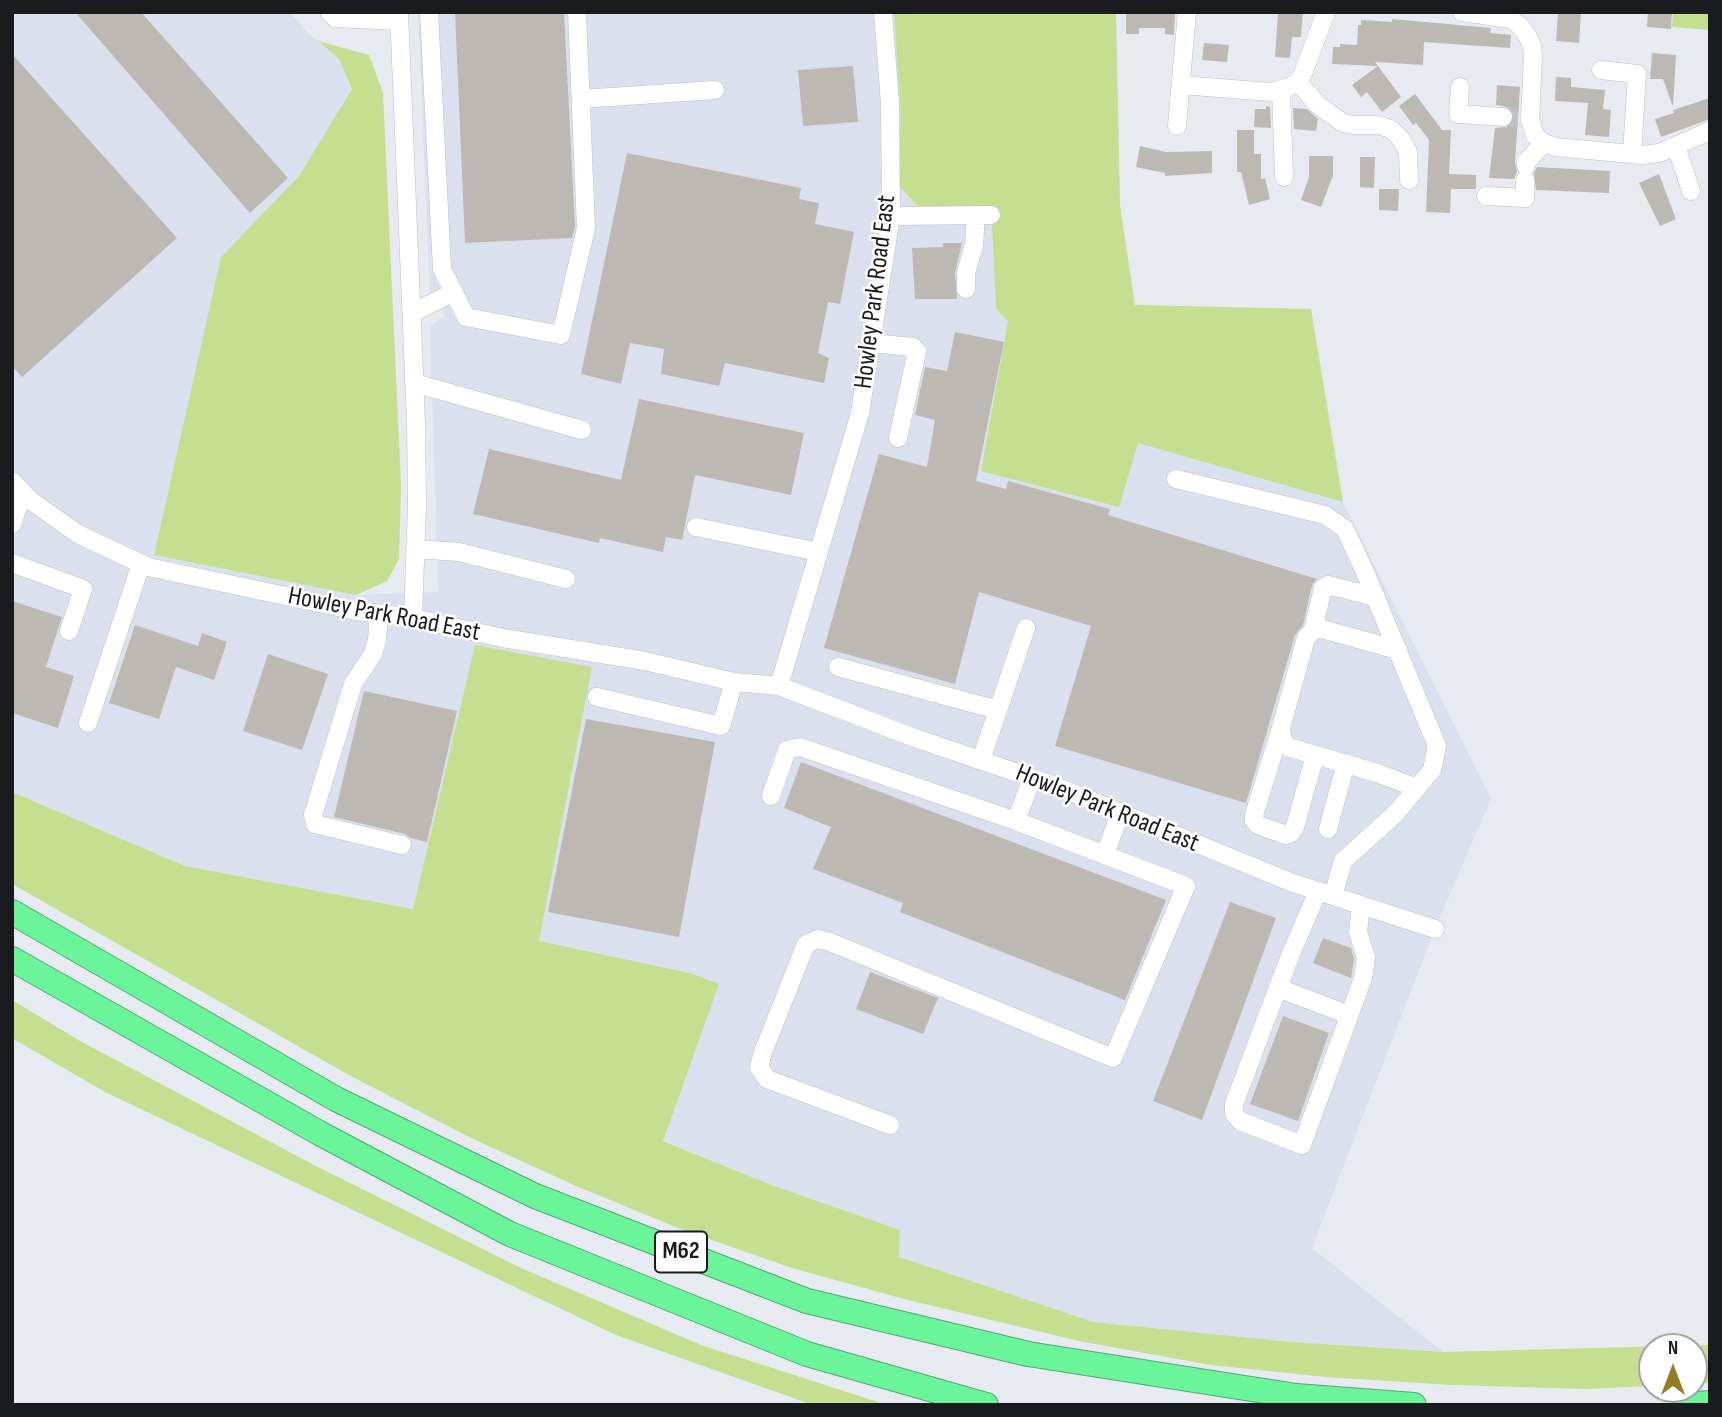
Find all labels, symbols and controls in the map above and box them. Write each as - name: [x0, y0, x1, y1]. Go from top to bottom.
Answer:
- street label: Howley Park Road East: [849, 193, 903, 391]
- street label: Howley Park Road East: [285, 581, 483, 649]
- street label: Howley Park Road East: [1011, 758, 1203, 860]
- road number: M62: [655, 1232, 707, 1272]
- north arrow: [1638, 1333, 1708, 1403]
- text: N: [1668, 1337, 1678, 1360]

